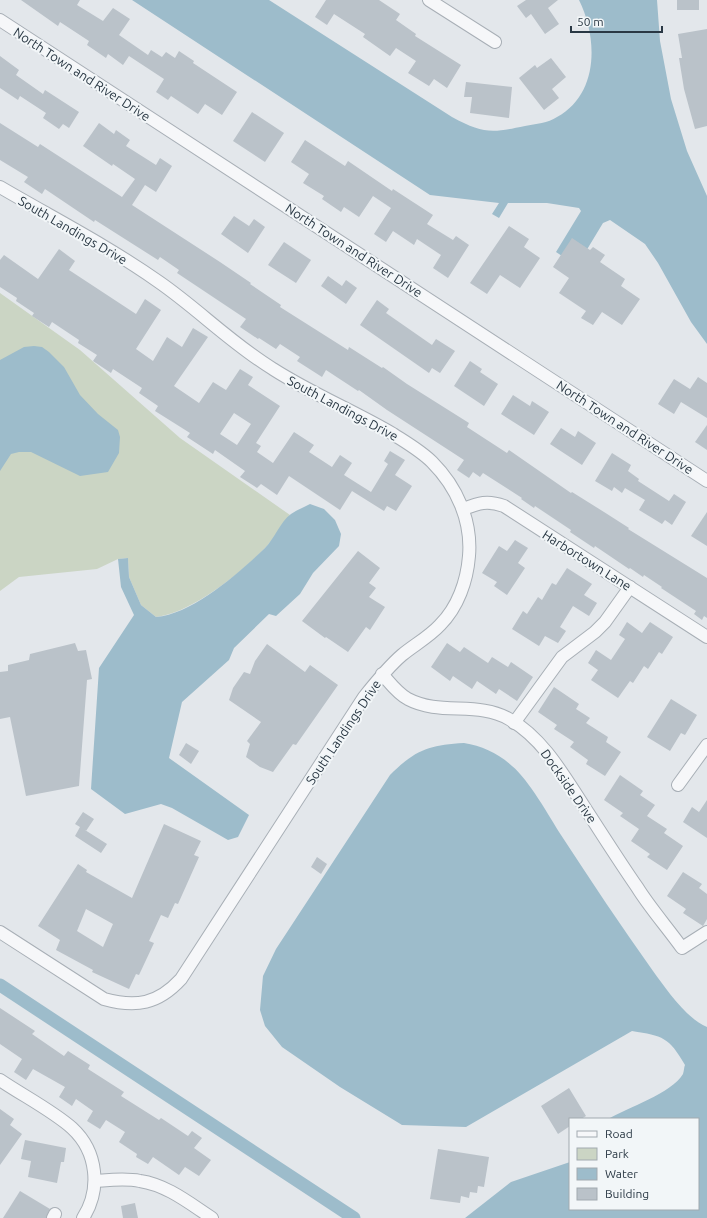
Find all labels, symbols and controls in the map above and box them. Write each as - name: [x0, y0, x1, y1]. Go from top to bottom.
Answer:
- scale bar: [571, 8, 662, 34]
- text: 50 m: [577, 15, 604, 28]
- street label: North Town and River Drive: [11, 25, 153, 123]
- street label: South Landings Drive: [16, 193, 130, 267]
- street label: North Town and River Drive: [283, 201, 425, 299]
- street label: South Landings Drive: [285, 373, 401, 443]
- street label: North Town and River Drive: [554, 378, 696, 476]
- street label: Harbortown Lane: [540, 527, 634, 593]
- street label: South Landings Drive: [303, 677, 383, 787]
- street label: Dockside Drive: [538, 746, 600, 826]
- legend: [569, 1118, 699, 1210]
- text: Road: [605, 1127, 633, 1140]
- text: Park: [605, 1147, 629, 1160]
- text: Water: [605, 1167, 638, 1180]
- text: Building: [605, 1187, 649, 1200]

